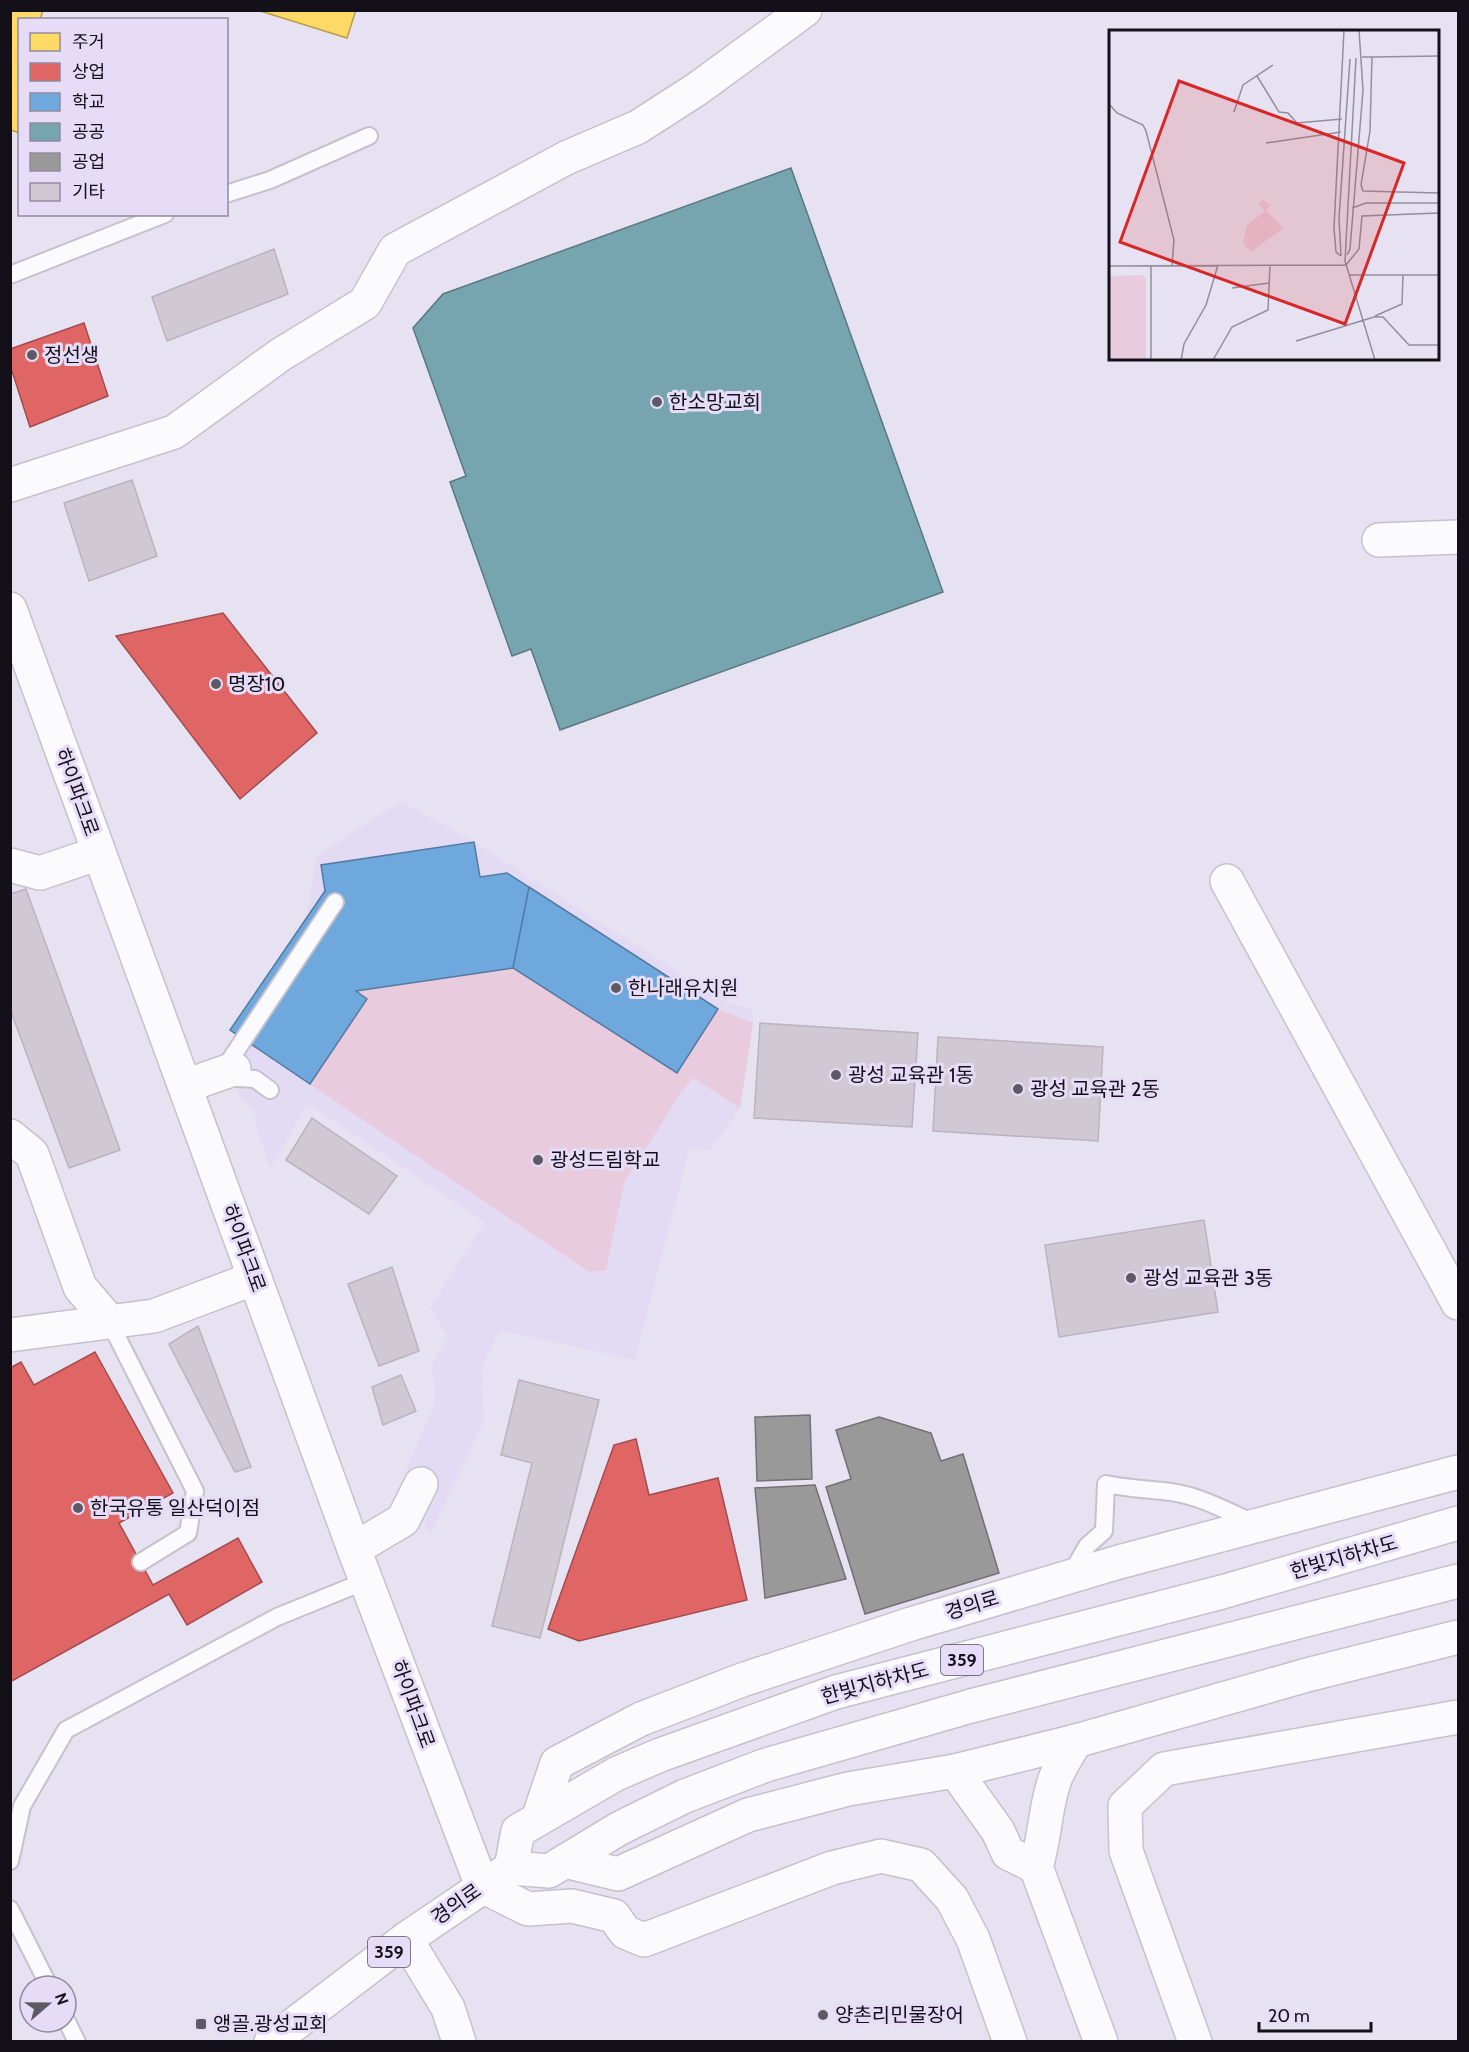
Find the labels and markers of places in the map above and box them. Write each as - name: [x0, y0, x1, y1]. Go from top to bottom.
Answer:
- place label: 정선생: [44, 343, 99, 367]
- marker: 정선생: [25, 348, 39, 362]
- place label: 한소망교회: [669, 390, 761, 414]
- marker: 한소망교회: [650, 395, 664, 409]
- place label: 명장10: [228, 672, 285, 696]
- marker: 명장10: [209, 677, 223, 691]
- place label: 한나래유치원: [628, 976, 738, 1000]
- marker: 한나래유치원: [609, 981, 623, 995]
- place label: 광성 교육관 1동: [848, 1063, 974, 1087]
- marker: 광성 교육관 1동: [829, 1068, 843, 1082]
- place label: 광성 교육관 2동: [1030, 1077, 1160, 1101]
- marker: 광성 교육관 2동: [1011, 1082, 1025, 1096]
- place label: 광성드림학교: [550, 1148, 660, 1172]
- marker: 광성드림학교: [531, 1153, 545, 1167]
- place label: 광성 교육관 3동: [1143, 1266, 1273, 1290]
- marker: 광성 교육관 3동: [1124, 1271, 1138, 1285]
- place label: 한국유통 일산덕이점: [90, 1496, 260, 1520]
- marker: 한국유통 일산덕이점: [71, 1501, 85, 1515]
- place label: 양촌리민물장어: [835, 2003, 964, 2027]
- marker: 양촌리민물장어: [816, 2008, 830, 2022]
- place label: 앵골.광성교회: [213, 2012, 328, 2036]
- marker: 앵골.광성교회: [194, 2017, 208, 2031]

